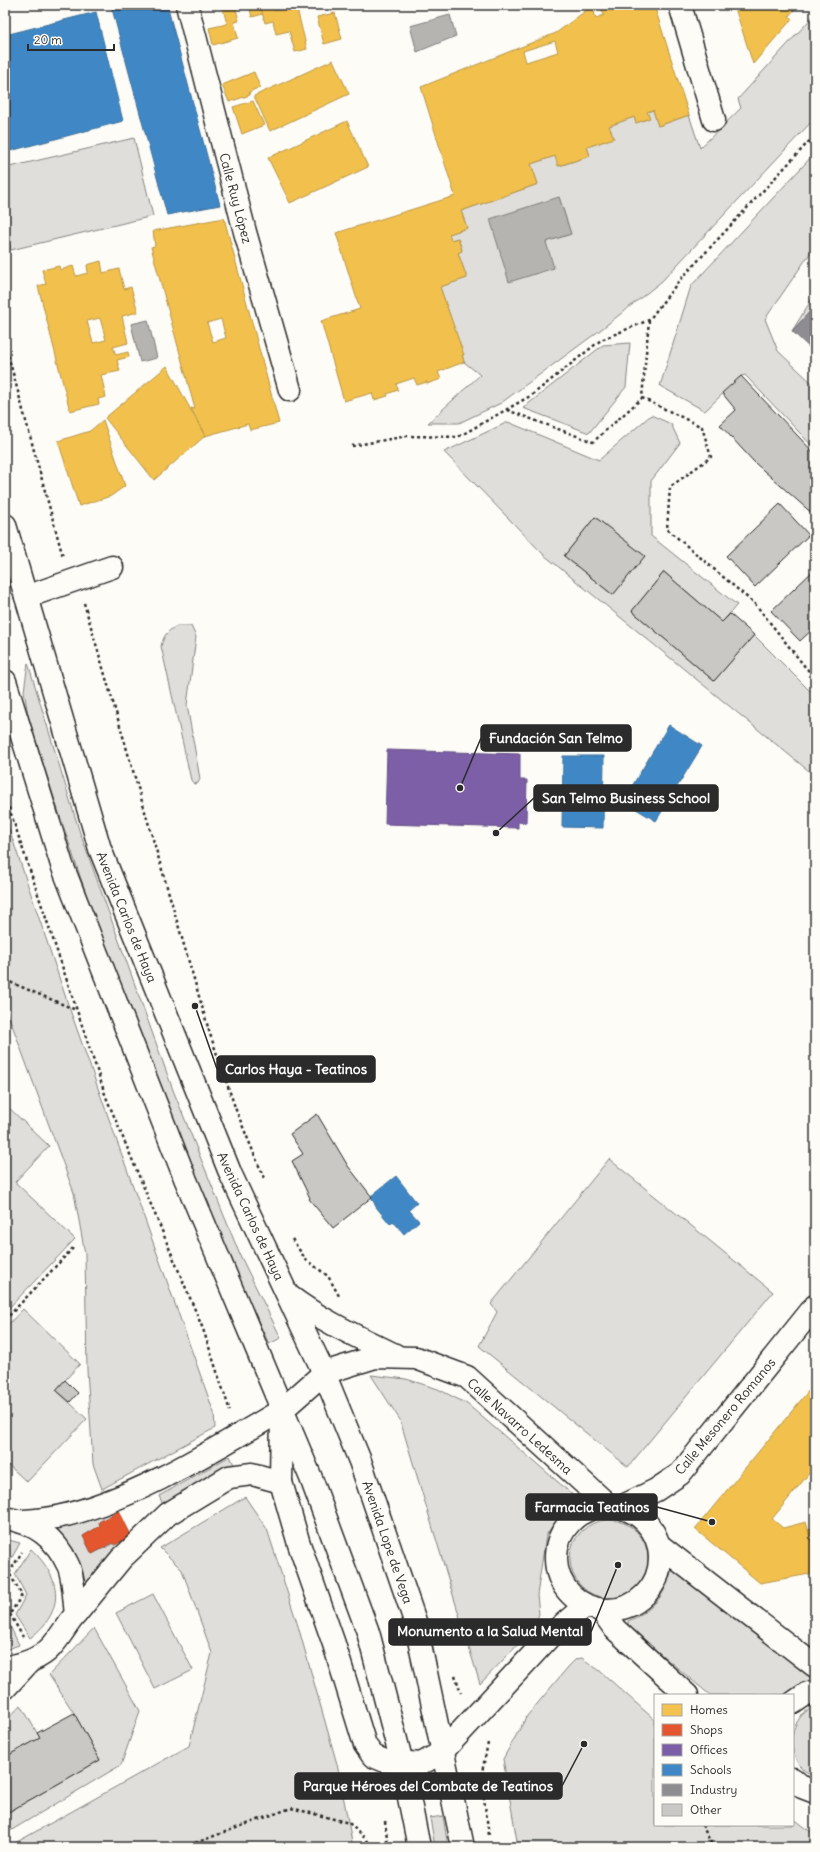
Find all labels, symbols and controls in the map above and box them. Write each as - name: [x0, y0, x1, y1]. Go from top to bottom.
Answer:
- scale bar: [28, 26, 114, 52]
- text: 20 m: [34, 32, 62, 47]
- street label: Calle Ruy López: [215, 151, 256, 245]
- callout: Fundación San Telmo: [481, 725, 631, 751]
- text: Fundación San Telmo: [489, 729, 623, 747]
- callout: San Telmo Business School: [534, 785, 718, 811]
- text: San Telmo Business School: [542, 789, 710, 807]
- street label: Avenida Carlos de Haya: [92, 849, 161, 985]
- callout: Carlos Haya - Teatinos: [217, 1056, 375, 1082]
- text: Carlos Haya - Teatinos: [225, 1060, 368, 1078]
- street label: Avenida Carlos de Haya: [213, 1149, 288, 1283]
- street label: Calle Mesonero Romanos: [671, 1354, 779, 1478]
- street label: Calle Navarro Ledesma: [464, 1375, 576, 1478]
- street label: Avenida Lope de Vega: [359, 1478, 417, 1606]
- callout: Farmacia Teatinos: [526, 1494, 657, 1520]
- text: Farmacia Teatinos: [535, 1498, 650, 1516]
- callout: Monumento a la Salud Mental: [389, 1619, 591, 1645]
- text: Monumento a la Salud Mental: [397, 1622, 583, 1640]
- legend: [654, 1694, 794, 1826]
- text: Homes: [690, 1702, 728, 1717]
- text: Shops: [690, 1722, 723, 1737]
- text: Offices: [690, 1742, 728, 1757]
- text: Schools: [690, 1762, 731, 1777]
- callout: Parque Héroes del Combate de Teatinos: [295, 1773, 562, 1799]
- text: Parque Héroes del Combate de Teatinos: [303, 1777, 554, 1795]
- text: Industry: [690, 1782, 737, 1797]
- text: Other: [690, 1802, 722, 1817]

